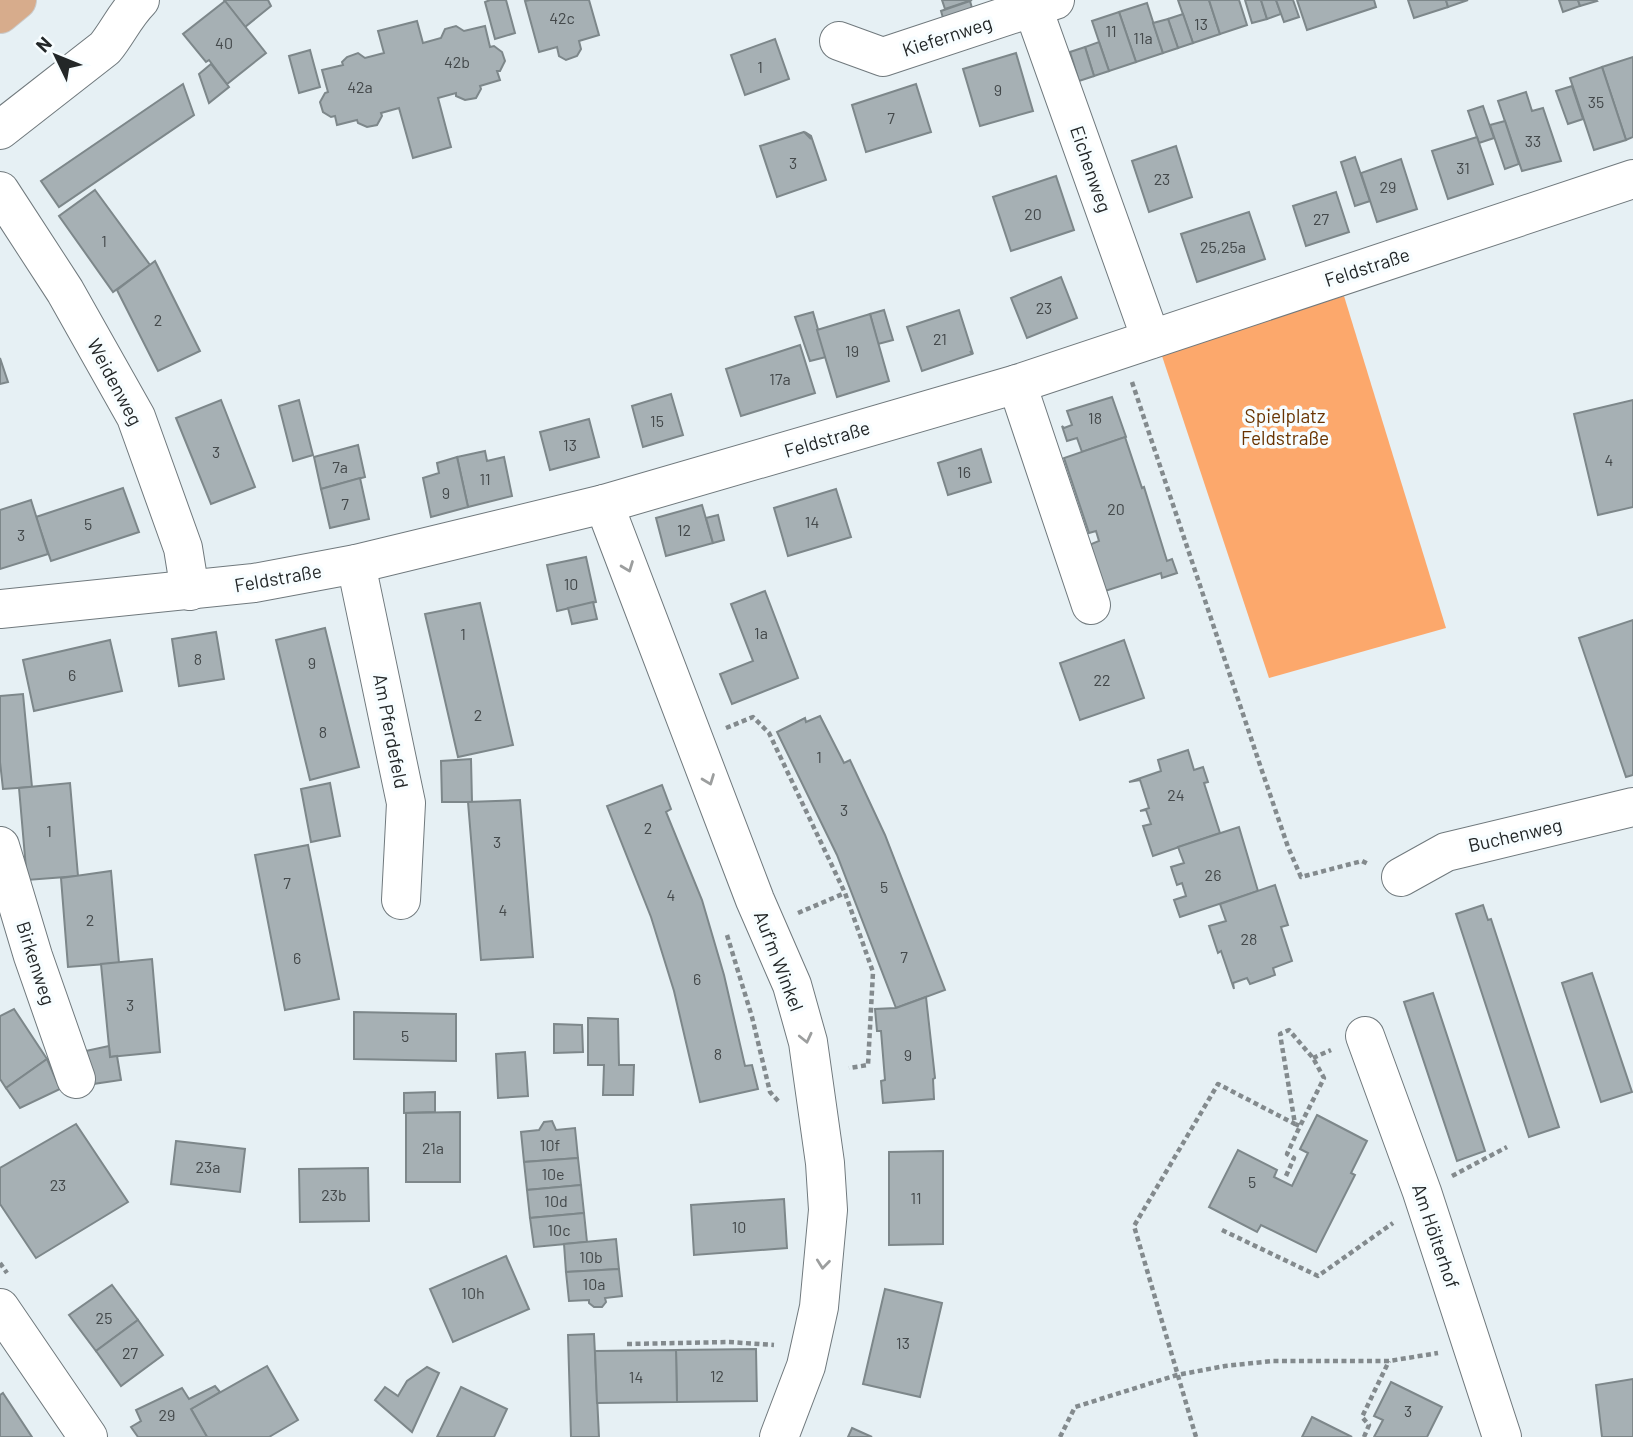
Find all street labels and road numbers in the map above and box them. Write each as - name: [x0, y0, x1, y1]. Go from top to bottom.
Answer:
- street label: Kiefernweg: [899, 10, 995, 61]
- street label: Eichenweg: [1066, 122, 1117, 215]
- street label: Feldstraße: [1321, 242, 1412, 291]
- street label: Weidenweg: [83, 334, 148, 429]
- street label: Feldstraße: [781, 415, 872, 462]
- street label: Feldstraße: [232, 559, 323, 596]
- street label: Am Pferdefeld: [369, 672, 414, 790]
- street label: Buchenweg: [1466, 813, 1564, 856]
- street label: Auf'm Winkel: [750, 907, 809, 1014]
- street label: Birkenweg: [12, 918, 61, 1008]
- street label: Am Hölterhof: [1408, 1181, 1465, 1291]

